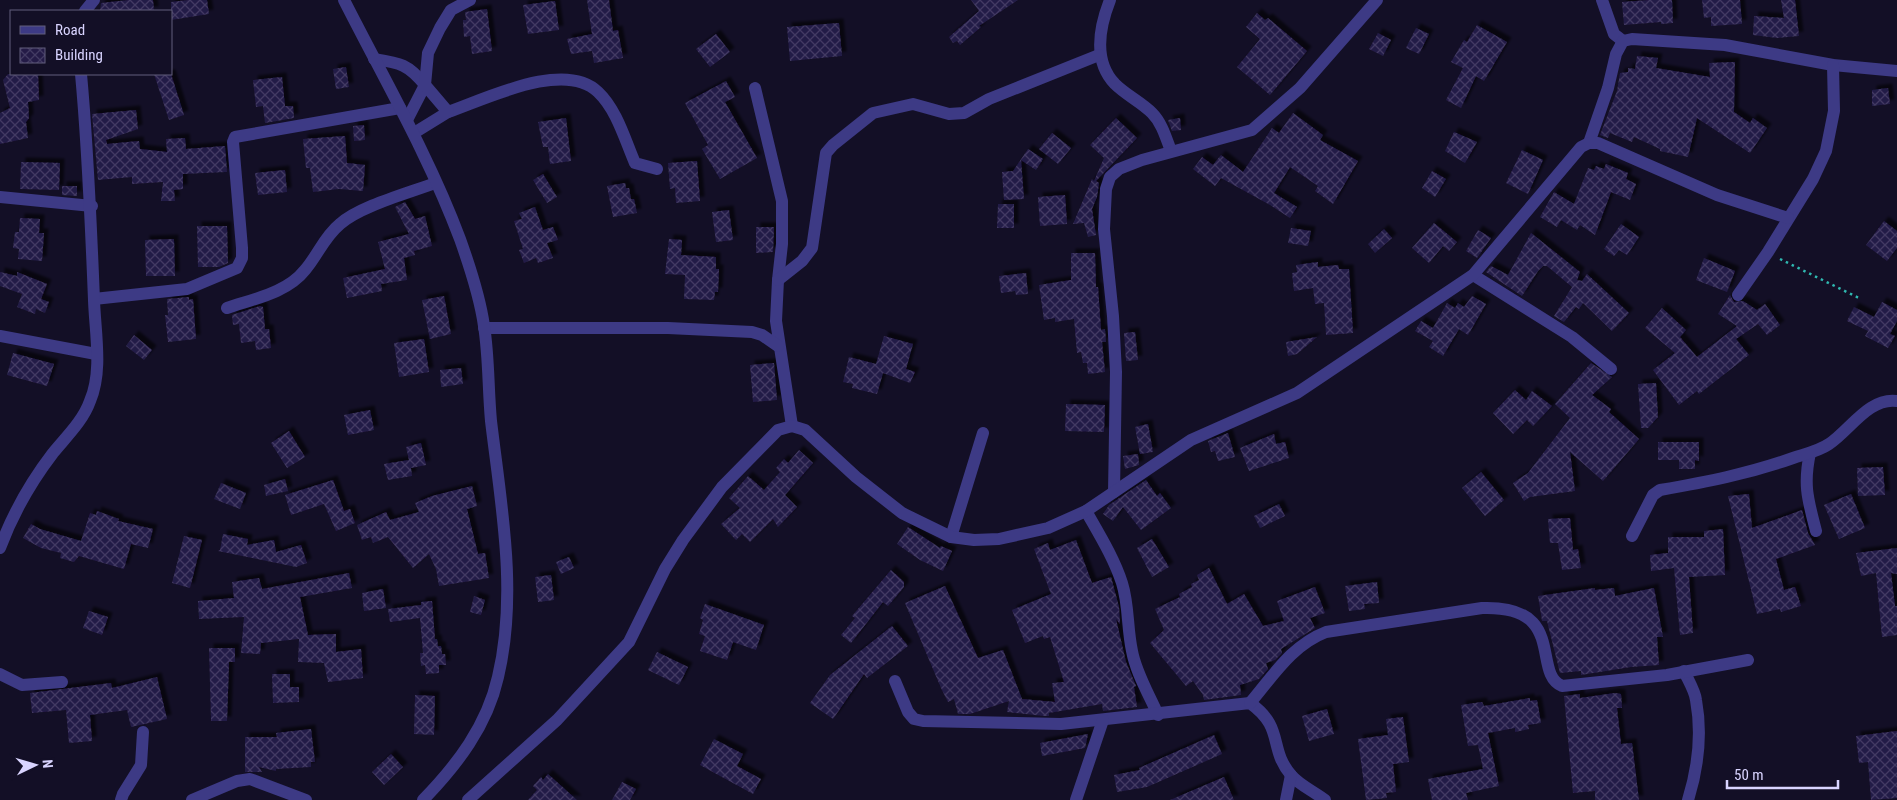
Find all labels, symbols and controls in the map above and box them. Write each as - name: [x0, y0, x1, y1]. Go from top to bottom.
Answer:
- legend: [10, 10, 172, 75]
- text: Road: [55, 21, 85, 39]
- text: Building: [55, 46, 103, 64]
- north arrow: [10, 740, 60, 790]
- scale bar: [1727, 758, 1838, 790]
- text: N: [40, 759, 56, 769]
- text: 50 m: [1734, 766, 1764, 784]

